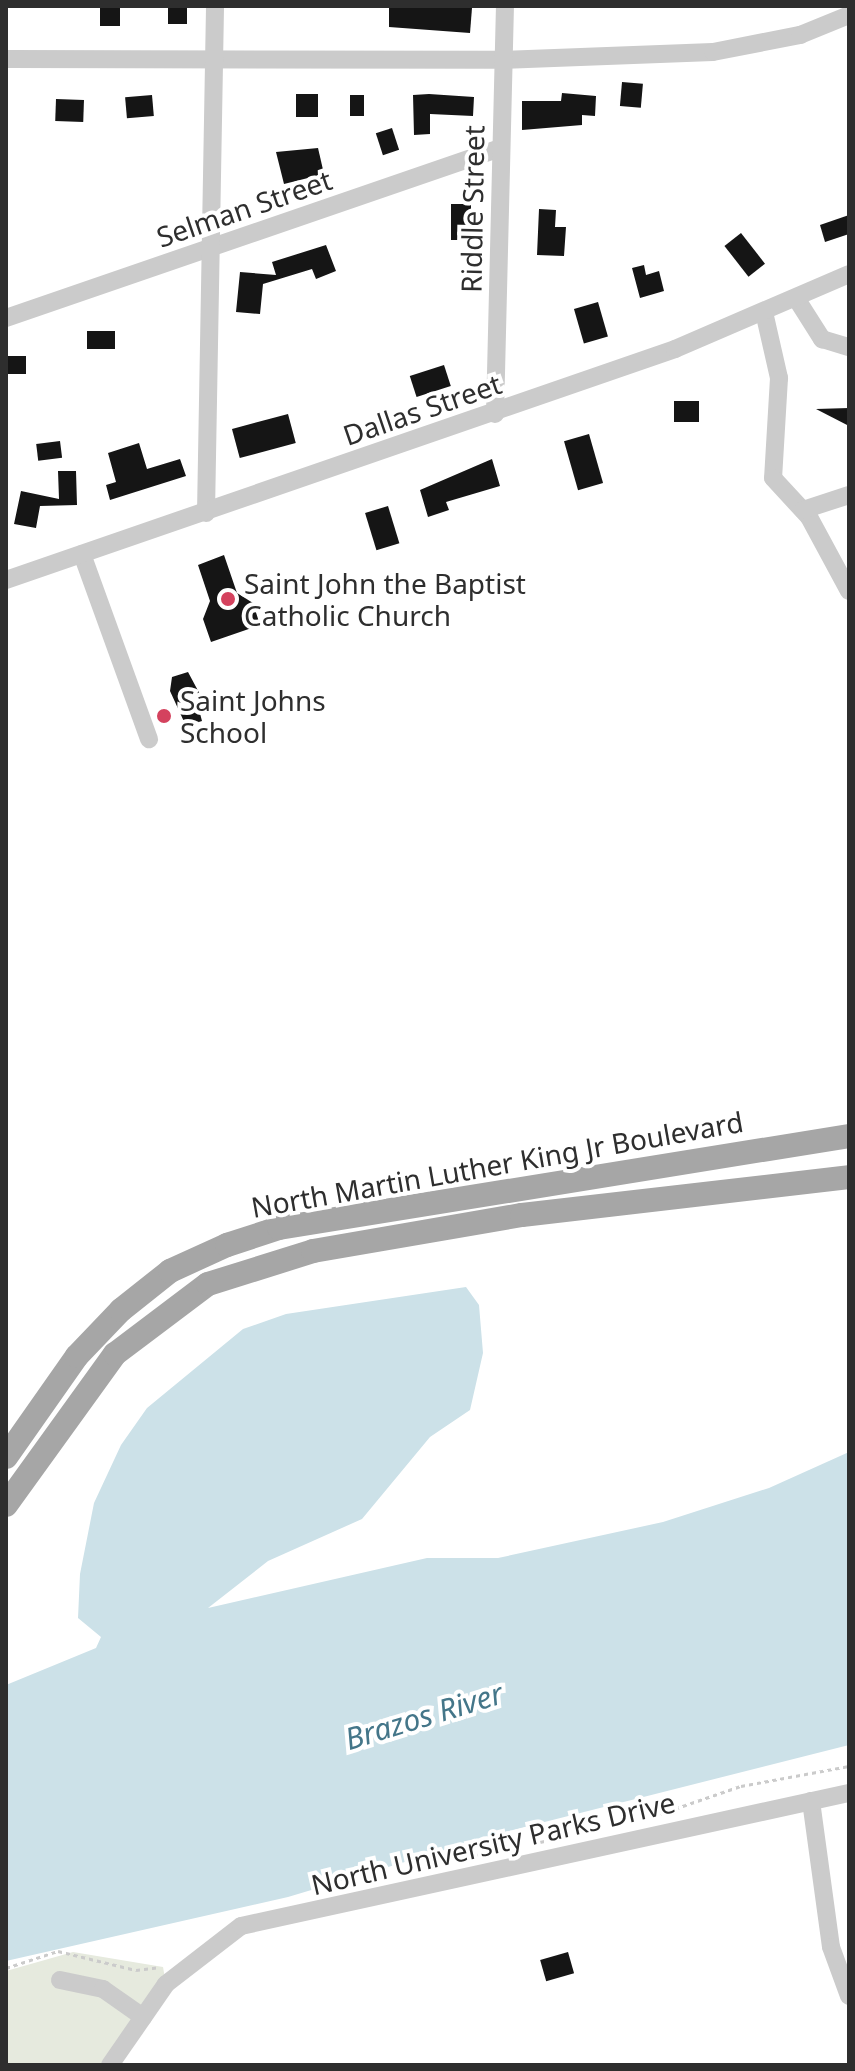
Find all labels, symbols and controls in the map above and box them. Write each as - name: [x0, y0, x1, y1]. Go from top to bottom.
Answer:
- street label: Riddle Street: [454, 125, 490, 293]
- street label: Selman Street: [152, 162, 336, 254]
- street label: Dallas Street: [338, 366, 506, 452]
- place label: Saint John the Baptist Catholic Church: [244, 566, 526, 632]
- marker: Saint John the Baptist Catholic Church: [219, 590, 237, 608]
- place label: Saint Johns School: [180, 683, 326, 749]
- marker: Saint Johns School: [155, 707, 173, 725]
- street label: North Martin Luther King Jr Boulevard: [248, 1104, 746, 1224]
- water label: Brazos River: [341, 1675, 507, 1757]
- street label: North University Parks Drive: [308, 1785, 678, 1901]

